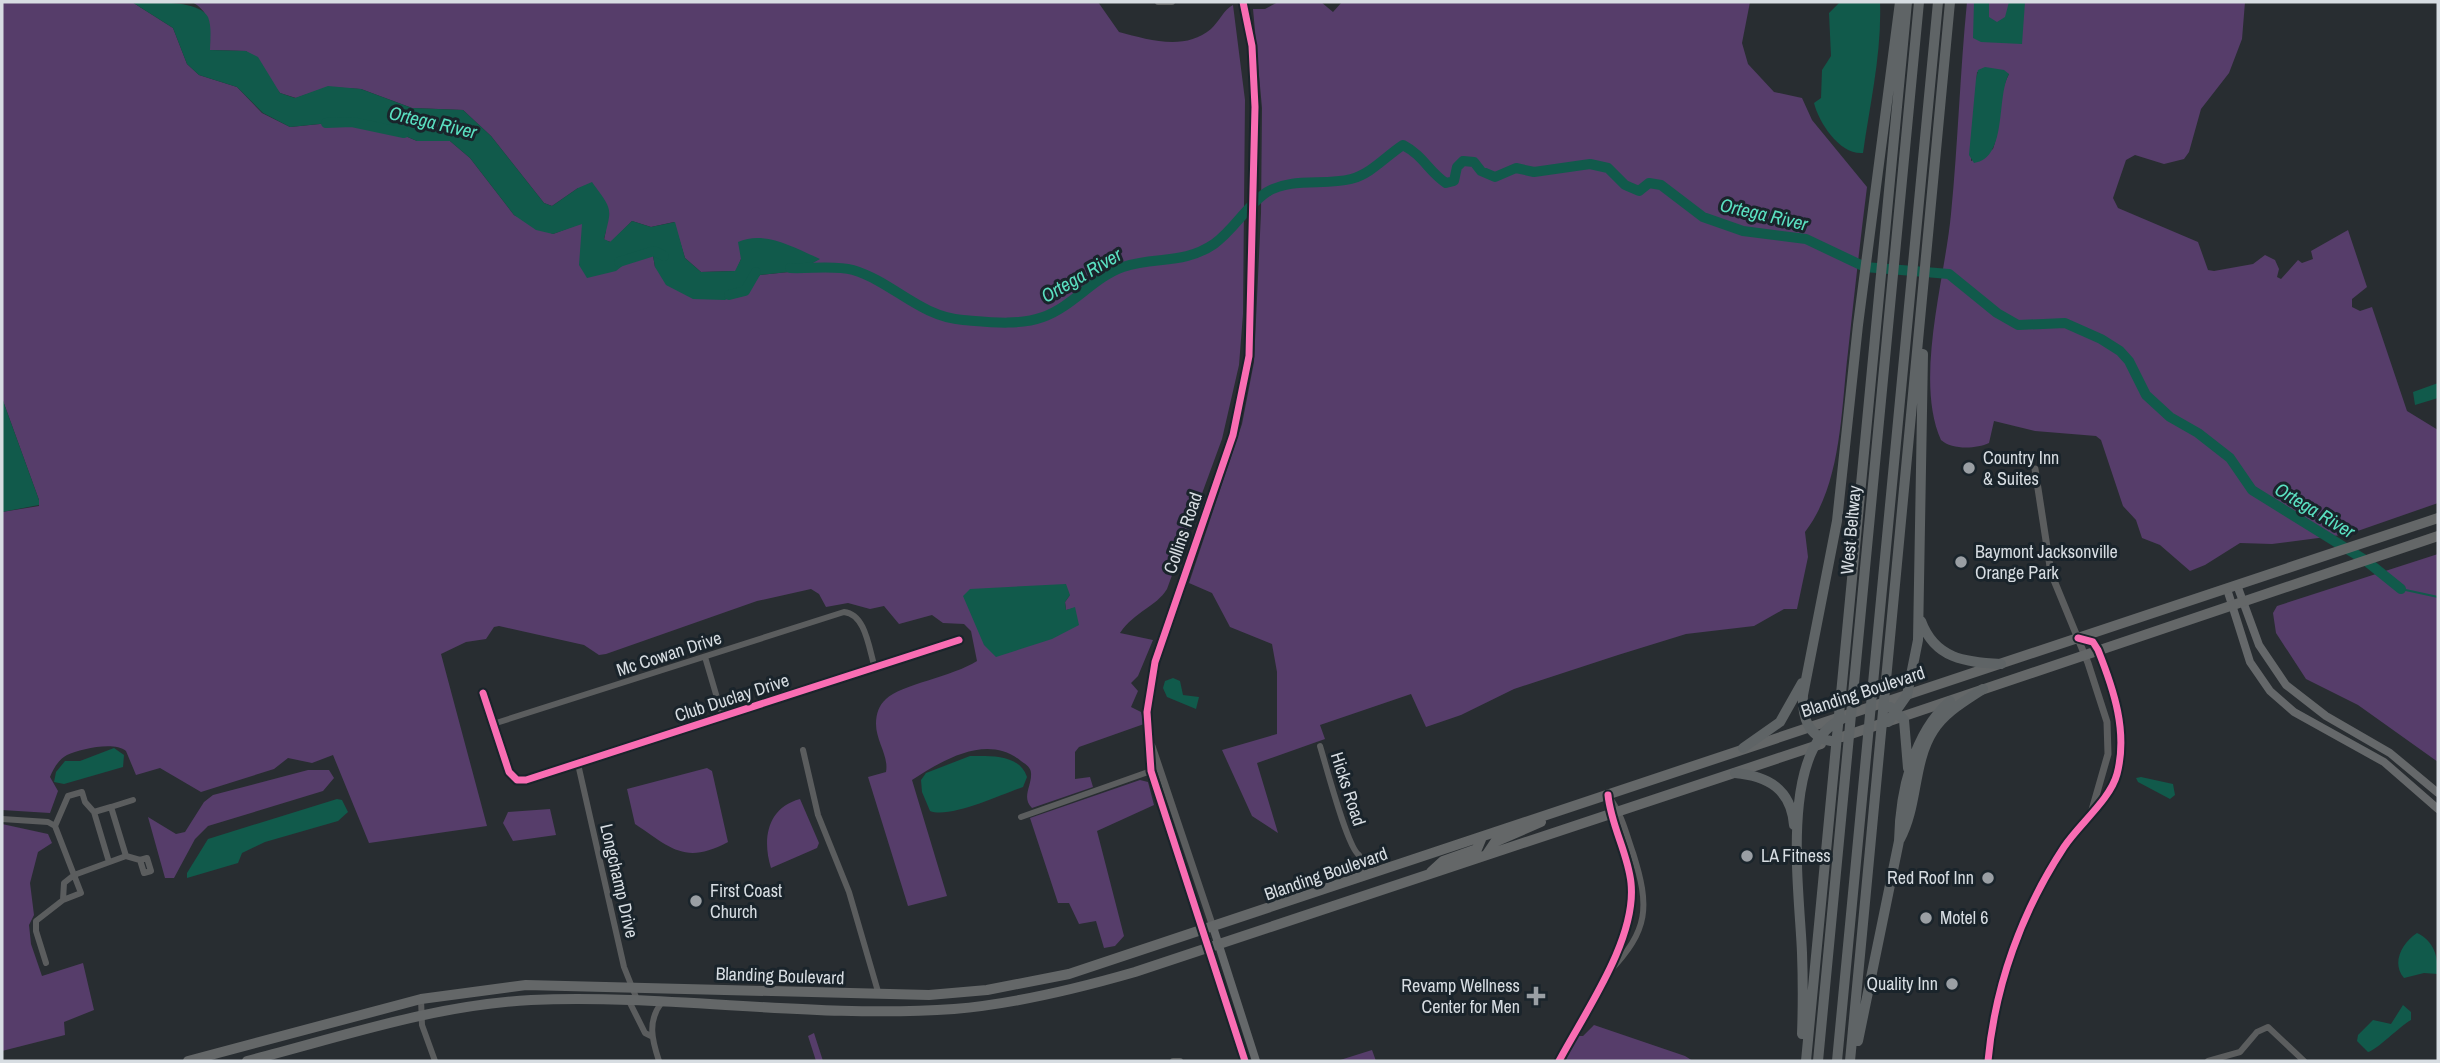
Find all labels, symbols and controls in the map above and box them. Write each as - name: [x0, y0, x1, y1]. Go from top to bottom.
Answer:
- water label: Ortega River: [387, 99, 480, 145]
- water label: Ortega River: [1718, 191, 1811, 237]
- water label: Ortega River: [1036, 241, 1127, 309]
- place label: Country Inn & Suites: [1983, 445, 2059, 491]
- marker: Country Inn & Suites: [1961, 460, 1977, 476]
- water label: Ortega River: [2270, 476, 2361, 545]
- street label: West Beltway: [1834, 484, 1867, 575]
- street label: Collins Road: [1157, 489, 1208, 577]
- place label: Baymont Jacksonville Orange Park: [1975, 539, 2118, 585]
- marker: Baymont Jacksonville Orange Park: [1953, 554, 1969, 570]
- street label: Mc Cowan Drive: [613, 625, 725, 682]
- street label: Blanding Boulevard: [1798, 660, 1928, 723]
- street label: Club Duclay Drive: [671, 667, 792, 728]
- street label: Hicks Road: [1325, 749, 1372, 829]
- street label: Longchamp Drive: [594, 821, 645, 940]
- street label: Blanding Boulevard: [1261, 841, 1391, 906]
- place label: LA Fitness: [1761, 843, 1831, 868]
- marker: LA Fitness: [1739, 848, 1755, 864]
- place label: Red Roof Inn: [1887, 865, 1974, 890]
- marker: Red Roof Inn: [1980, 870, 1996, 886]
- place label: First Coast Church: [710, 878, 782, 924]
- marker: First Coast Church: [688, 893, 704, 909]
- place label: Motel 6: [1940, 905, 1988, 930]
- marker: Motel 6: [1918, 910, 1934, 926]
- street label: Blanding Boulevard: [715, 961, 845, 990]
- place label: Quality Inn: [1867, 971, 1938, 996]
- place label: Revamp Wellness Center for Men: [1401, 973, 1520, 1019]
- marker: Quality Inn: [1944, 976, 1960, 992]
- marker: Revamp Wellness Center for Men: [1526, 986, 1546, 1006]

